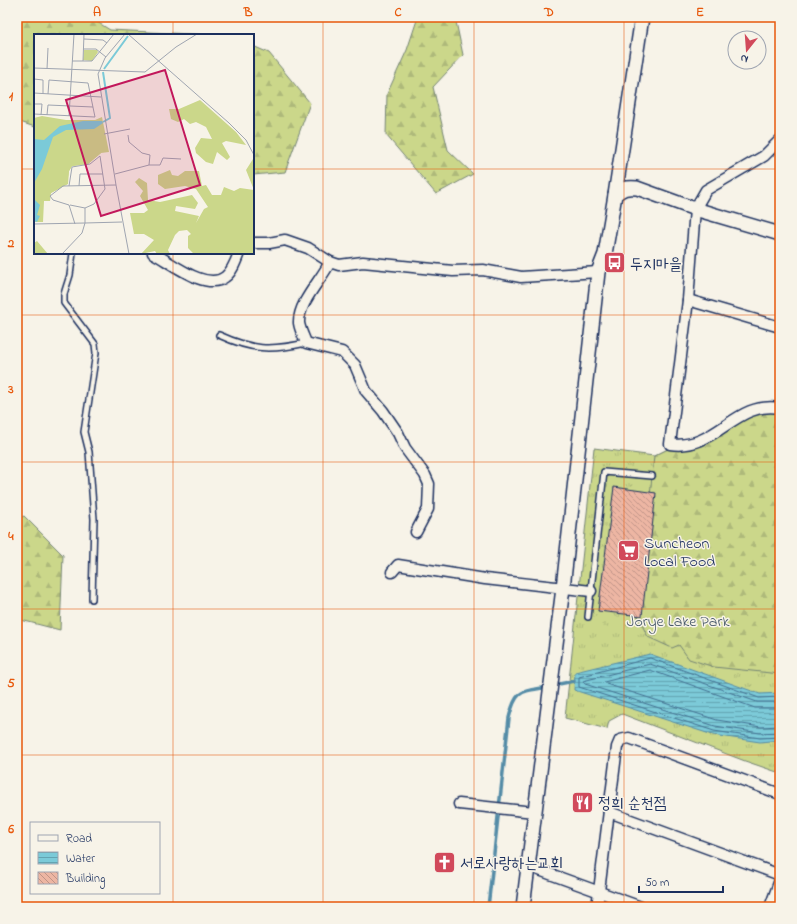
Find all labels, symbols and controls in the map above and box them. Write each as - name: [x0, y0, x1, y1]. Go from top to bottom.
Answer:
- text: A: [93, 3, 101, 22]
- text: B: [243, 3, 253, 22]
- text: C: [394, 3, 402, 22]
- text: D: [543, 3, 554, 22]
- text: E: [696, 3, 704, 22]
- north arrow: [727, 30, 767, 70]
- inset map: [34, 34, 254, 254]
- text: N: [738, 50, 750, 67]
- text: 1: [9, 87, 14, 106]
- text: 2: [7, 234, 15, 253]
- bus stop icon: 두지마을: [602, 250, 628, 276]
- place label: 두지마을: [630, 253, 682, 277]
- text: 3: [7, 380, 14, 399]
- text: 4: [7, 527, 14, 546]
- place label: Suncheon Local Food: [644, 532, 715, 574]
- supermarket icon: Suncheon Local Food: [615, 538, 641, 564]
- park label: Jorye Lake Park: [627, 610, 730, 634]
- text: 5: [7, 674, 15, 693]
- restaurant icon: 정희 순천점: [570, 789, 596, 815]
- place label: 정희 순천점: [598, 792, 667, 816]
- text: 6: [7, 820, 14, 839]
- legend: [30, 822, 160, 894]
- text: Road: [66, 830, 92, 848]
- church icon: 서로사랑하는교회: [431, 849, 457, 875]
- text: Water: [66, 850, 95, 868]
- place label: 서로사랑하는교회: [460, 852, 563, 876]
- scale bar: [639, 868, 723, 894]
- text: Building: [65, 870, 105, 889]
- text: 50 m: [645, 874, 669, 892]

